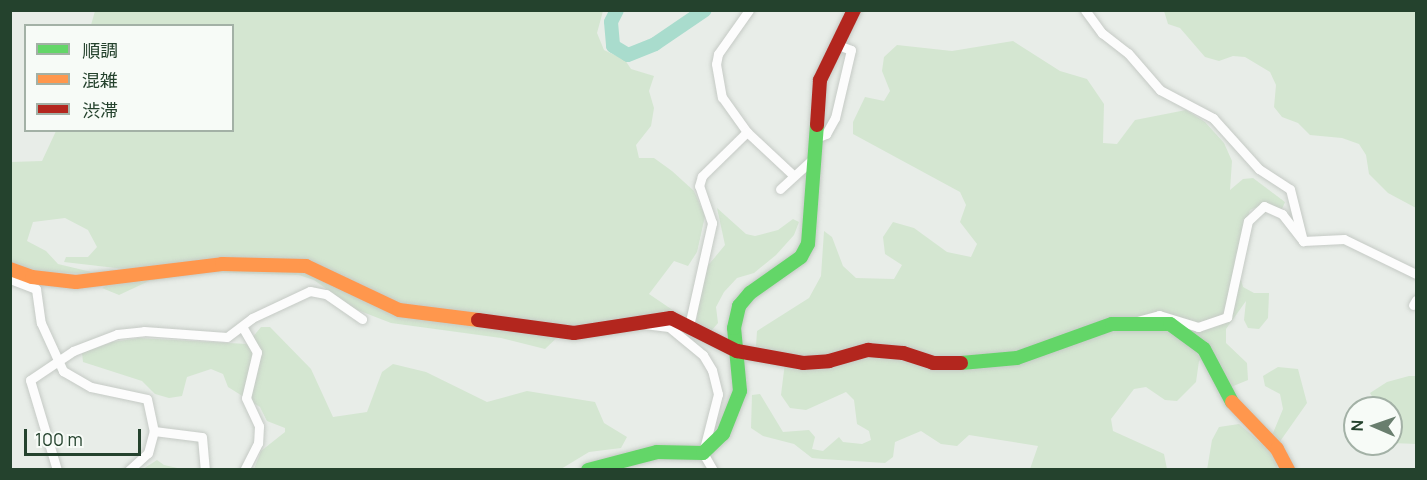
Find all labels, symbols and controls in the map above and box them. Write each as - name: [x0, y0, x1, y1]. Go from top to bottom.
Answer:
- legend: [24, 24, 234, 132]
- text: 順調: [82, 38, 118, 62]
- text: 混雑: [82, 68, 118, 92]
- text: 渋滞: [82, 98, 118, 122]
- north arrow: [1343, 396, 1403, 456]
- scale bar: [27, 417, 144, 455]
- text: N: [1346, 419, 1368, 432]
- text: 100 m: [35, 427, 83, 451]

